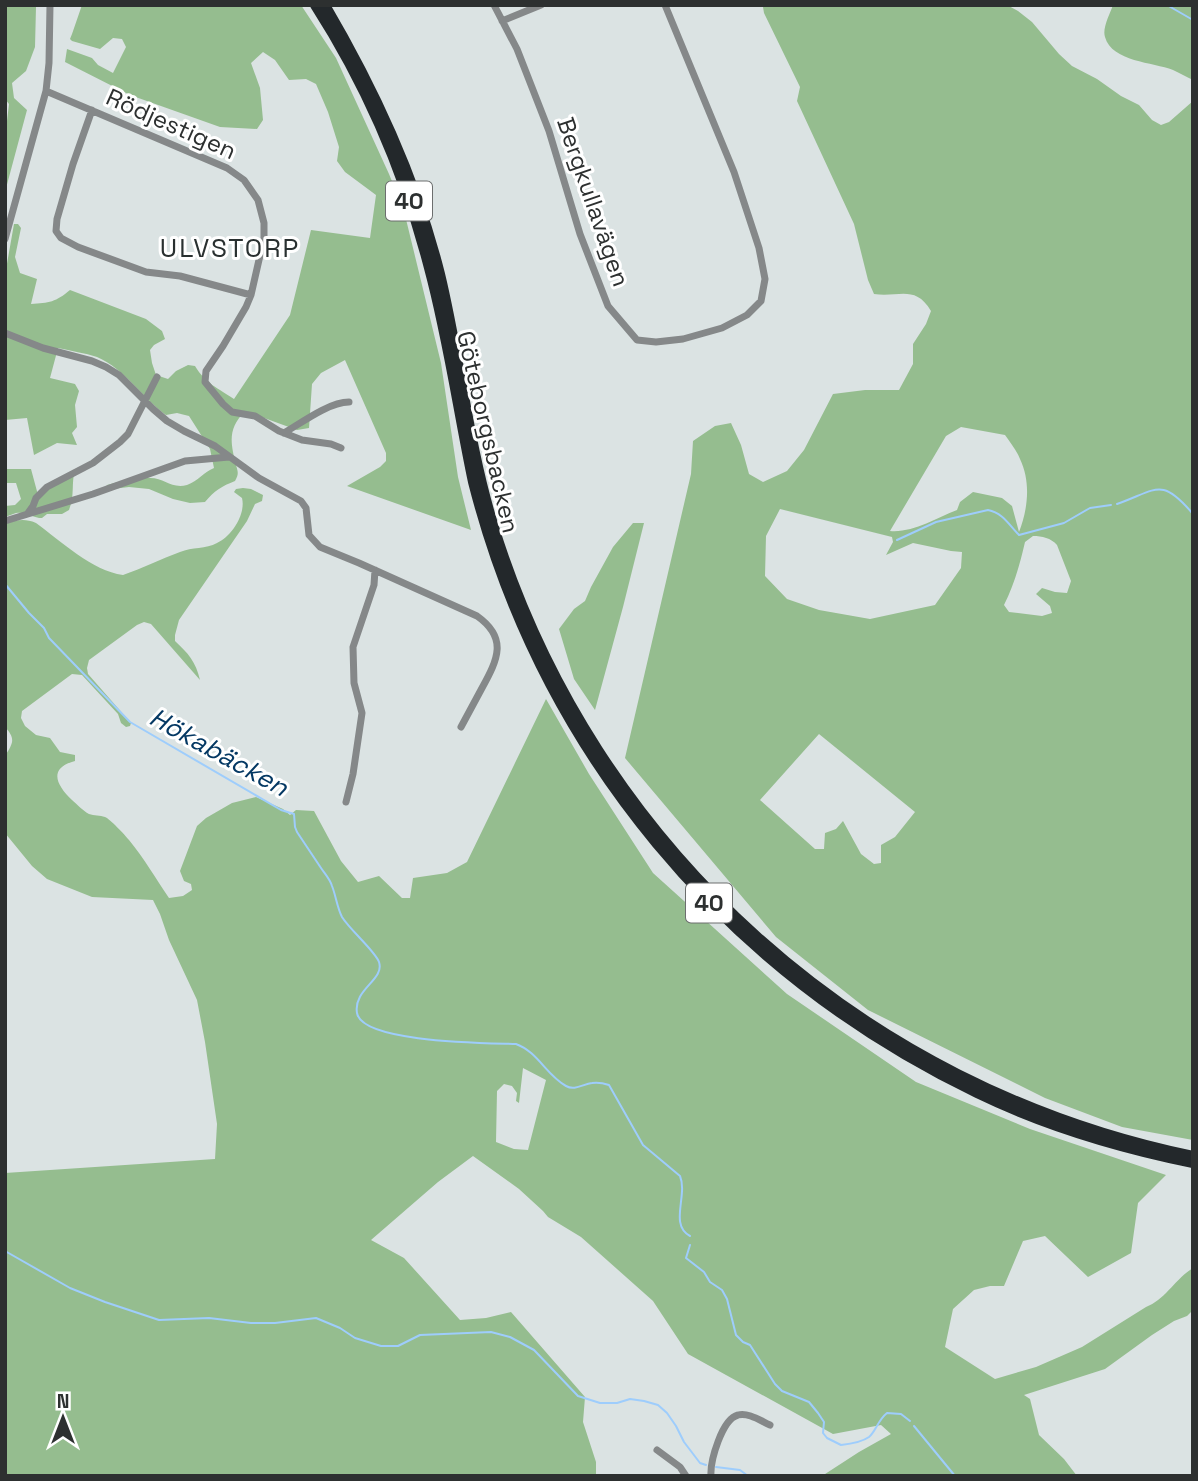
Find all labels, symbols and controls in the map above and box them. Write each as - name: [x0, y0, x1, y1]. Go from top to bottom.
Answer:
- street label: Rödjestigen: [101, 81, 241, 166]
- street label: Bergkullavägen: [550, 113, 637, 291]
- road number: 40: [386, 182, 432, 220]
- district label: ULVSTORP: [160, 231, 300, 265]
- street label: Göteborgsbacken: [450, 328, 527, 536]
- water label: Hökabäcken: [144, 700, 295, 805]
- road number: 40: [686, 884, 732, 922]
- north arrow: [28, 1383, 98, 1453]
- text: N: [57, 1389, 69, 1414]

